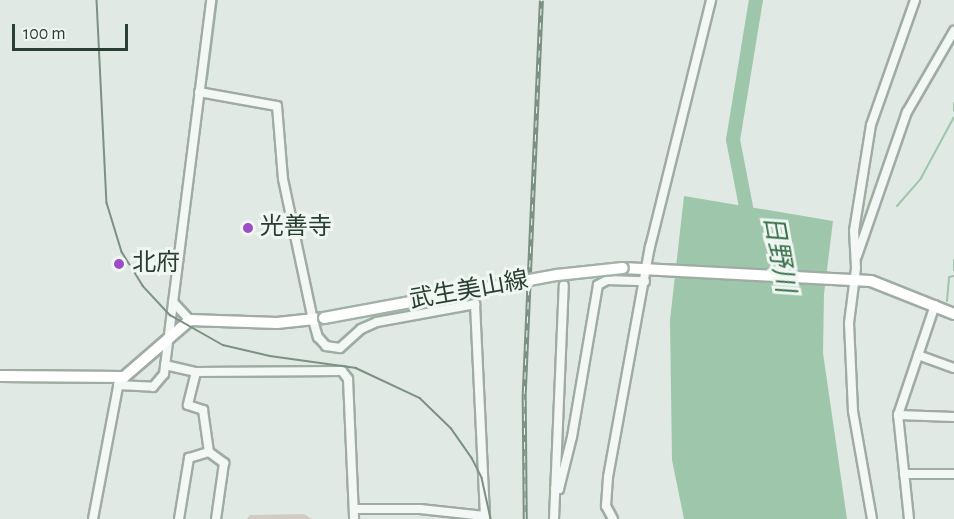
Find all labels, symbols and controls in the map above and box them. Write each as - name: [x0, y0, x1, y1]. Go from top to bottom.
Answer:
- scale bar: [15, 12, 130, 50]
- text: 100 m: [23, 25, 66, 43]
- water label: 日野川: [756, 213, 800, 295]
- place label: 光善寺: [260, 214, 332, 242]
- marker: 光善寺: [241, 221, 255, 235]
- place label: 北府: [132, 250, 180, 278]
- marker: 北府: [110, 255, 128, 273]
- street label: 武生美山線: [407, 266, 531, 316]

